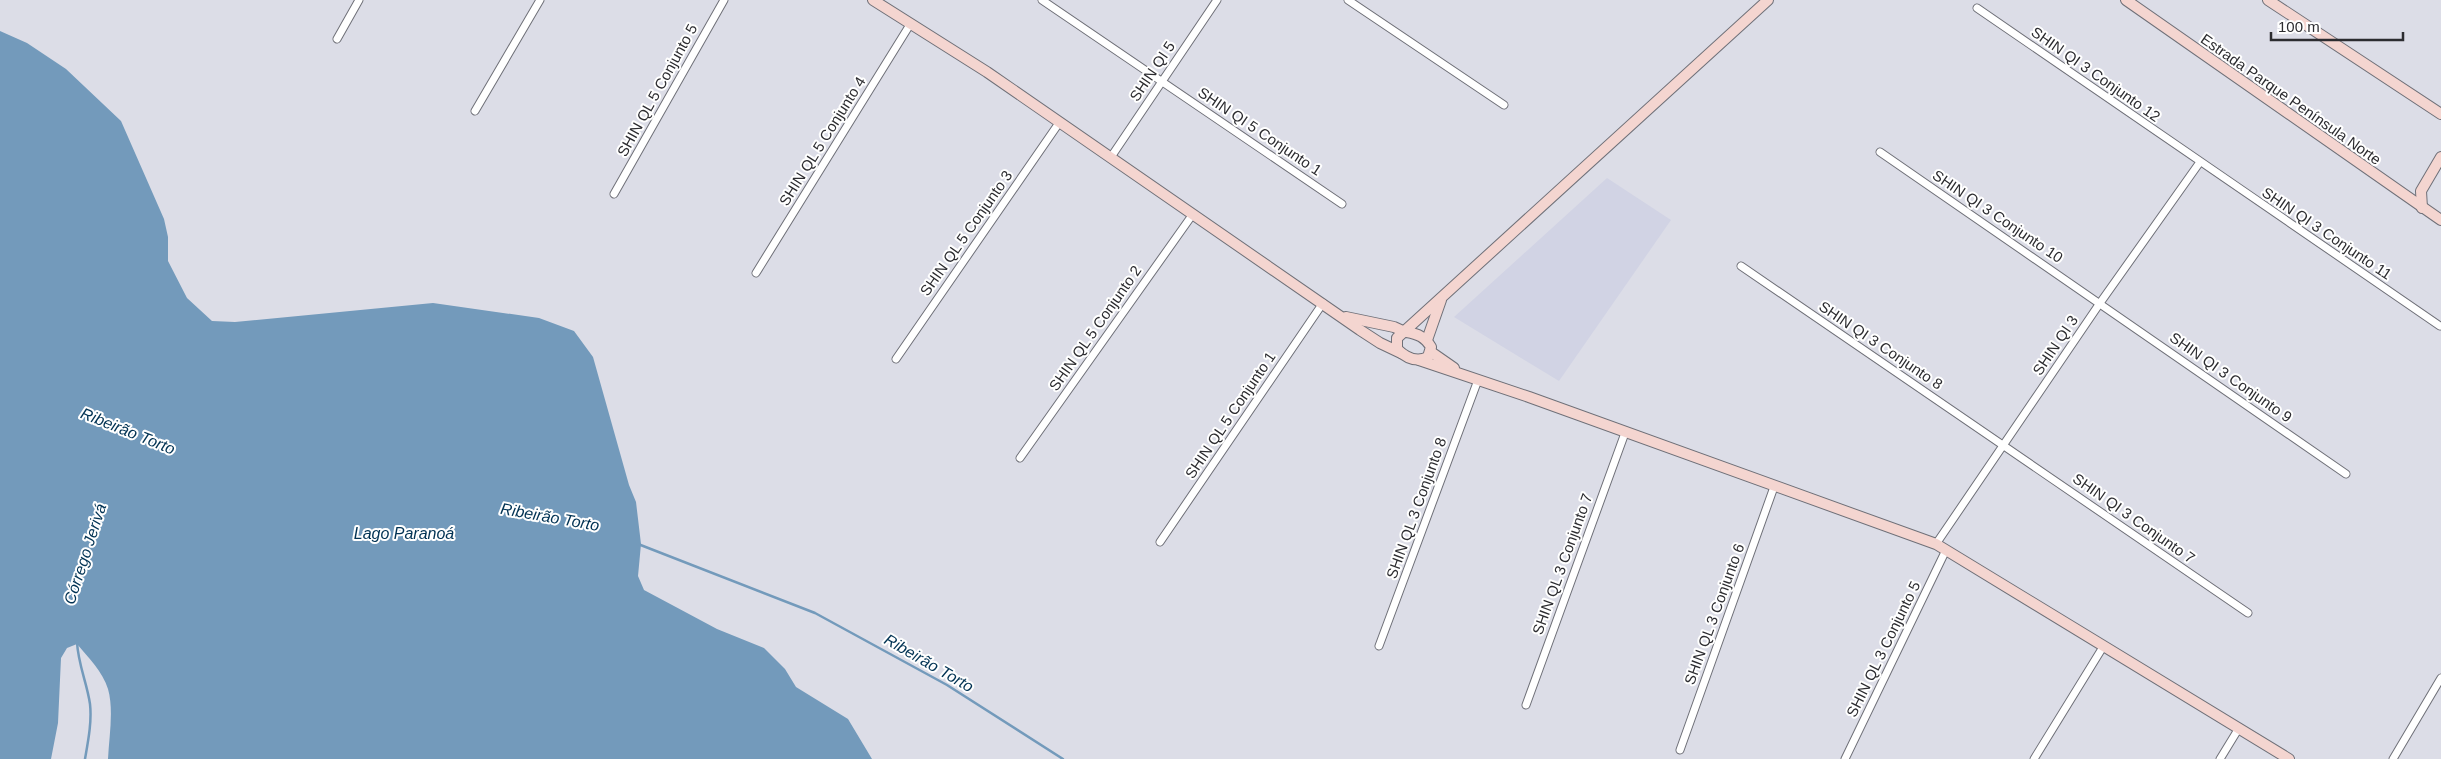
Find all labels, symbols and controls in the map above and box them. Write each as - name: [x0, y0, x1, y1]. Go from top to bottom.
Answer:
- scale bar: [2271, 10, 2404, 42]
- text: 100 m: [2278, 18, 2320, 35]
- street label: SHIN QL 5 Conjunto 5: [614, 21, 700, 159]
- street label: SHIN QI 3 Conjunto 12: [2028, 23, 2164, 125]
- street label: Estrada Parque Península Norte: [2198, 30, 2384, 168]
- street label: SHIN QI 5: [1126, 38, 1178, 104]
- street label: SHIN QL 5 Conjunto 4: [775, 73, 869, 209]
- street label: SHIN QI 5 Conjunto 1: [1195, 83, 1325, 179]
- street label: SHIN QI 3 Conjunto 10: [1930, 166, 2066, 266]
- street label: SHIN QL 5 Conjunto 3: [916, 167, 1016, 299]
- street label: SHIN QI 3 Conjunto 11: [2259, 183, 2395, 283]
- street label: SHIN QL 5 Conjunto 2: [1045, 262, 1145, 394]
- street label: SHIN QI 3 Conjunto 8: [1816, 297, 1946, 393]
- street label: SHIN QI 3: [2029, 312, 2081, 378]
- street label: SHIN QI 3 Conjunto 9: [2167, 328, 2295, 426]
- street label: SHIN QL 5 Conjunto 1: [1181, 349, 1279, 481]
- water label: Ribeirão Torto: [79, 404, 178, 458]
- street label: SHIN QL 3 Conjunto 8: [1383, 435, 1449, 581]
- street label: SHIN QI 3 Conjunto 7: [2070, 469, 2198, 567]
- street label: SHIN QL 3 Conjunto 7: [1529, 491, 1595, 637]
- water label: Ribeirão Torto: [499, 500, 601, 534]
- water label: Córrego Jerivá: [61, 501, 109, 607]
- water label: Lago Paranoá: [354, 525, 454, 542]
- street label: SHIN QL 3 Conjunto 6: [1681, 541, 1747, 687]
- street label: SHIN QL 3 Conjunto 5: [1843, 578, 1923, 720]
- water label: Ribeirão Torto: [881, 631, 977, 695]

